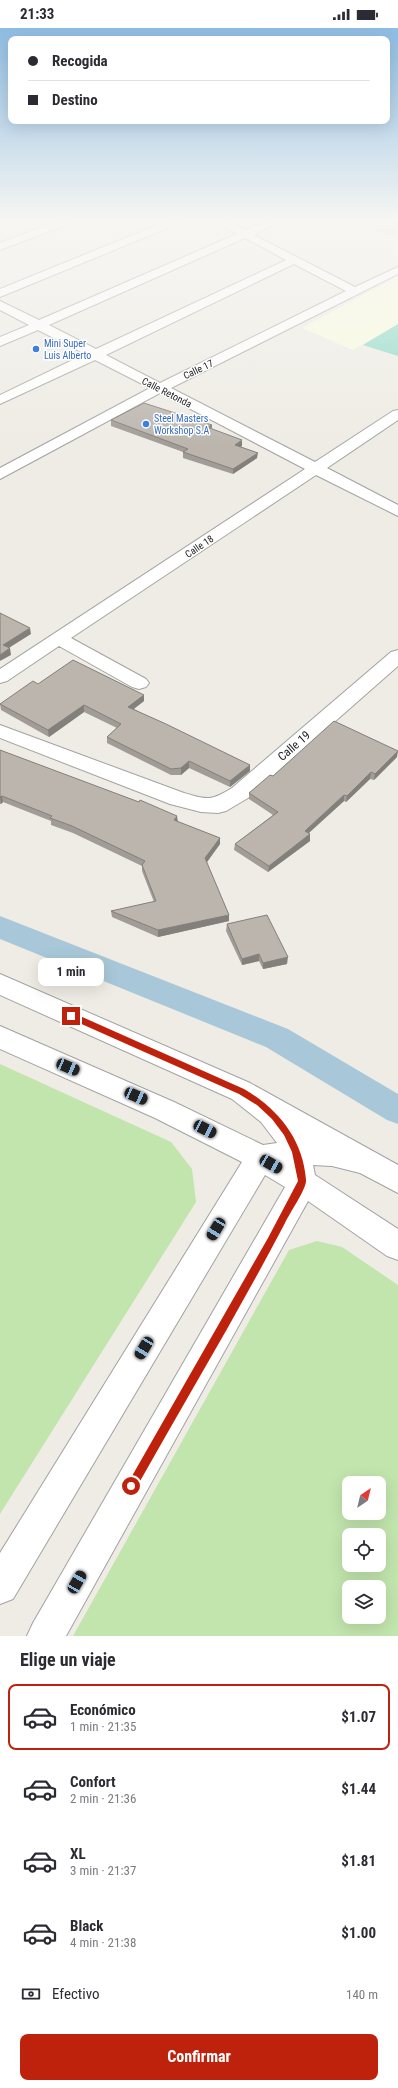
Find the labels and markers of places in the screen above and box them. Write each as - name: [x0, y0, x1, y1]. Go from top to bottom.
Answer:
- place label: Mini Super Luis Alberto: [44, 338, 91, 361]
- marker: Mini Super Luis Alberto: [31, 344, 41, 354]
- place label: Steel Masters Workshop S.A: [154, 413, 209, 436]
- marker: Steel Masters Workshop S.A: [141, 419, 151, 429]

